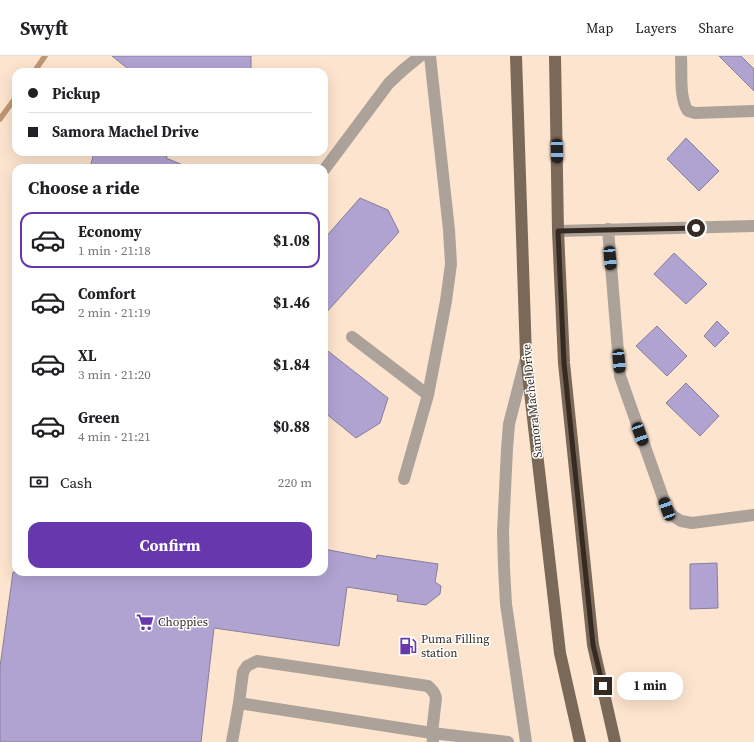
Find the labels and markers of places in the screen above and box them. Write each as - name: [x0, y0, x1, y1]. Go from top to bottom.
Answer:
- supermarket icon: Choppies: [135, 612, 155, 632]
- place label: Choppies: [158, 614, 208, 630]
- place label: Puma Filling station: [421, 631, 489, 661]
- fuel station icon: Puma Filling station: [398, 636, 418, 656]

